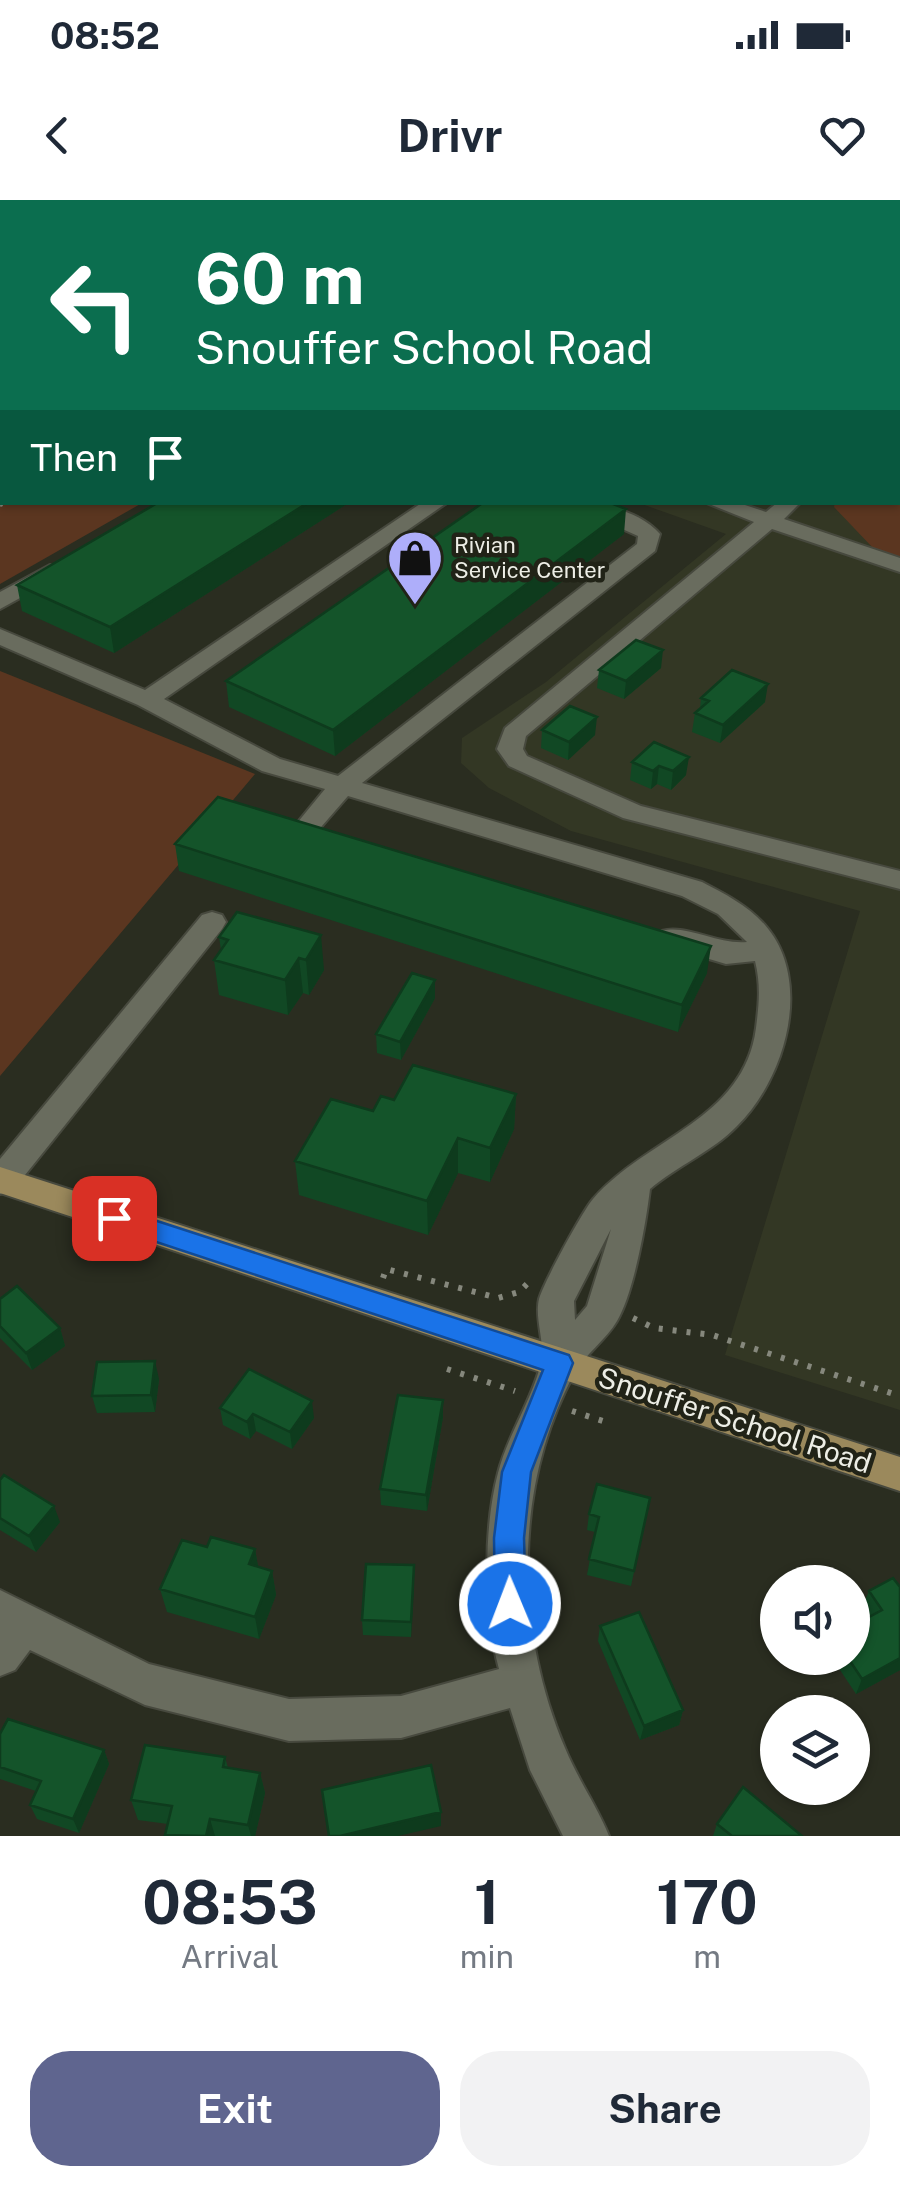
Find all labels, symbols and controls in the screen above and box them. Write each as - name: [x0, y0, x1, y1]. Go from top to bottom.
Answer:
- text: 08:52: [50, 13, 160, 58]
- icon: back: [30, 108, 85, 163]
- icon: heart: [815, 108, 870, 163]
- text: Drivr: [398, 109, 502, 162]
- text: 60 m: [195, 237, 365, 320]
- icon: left: [30, 240, 160, 370]
- text: Snouffer School Road: [195, 321, 653, 374]
- icon: arrive: [138, 430, 193, 485]
- text: Then: [30, 435, 118, 480]
- shop icon: Rivian Service Center: [385, 528, 445, 607]
- place label: Rivian Service Center: [454, 532, 605, 583]
- pin: [72, 1176, 157, 1261]
- icon: arrive: [87, 1191, 142, 1246]
- street label: Snouffer School Road: [594, 1360, 876, 1479]
- position arrow: [458, 1552, 562, 1656]
- map controls: [760, 1565, 870, 1805]
- button: sound: [760, 1565, 870, 1675]
- button: layers: [760, 1695, 870, 1805]
- text: 08:53: [142, 1867, 318, 1938]
- text: 1: [474, 1867, 500, 1938]
- text: 170: [656, 1867, 758, 1938]
- text: Arrival: [180, 1938, 279, 1975]
- text: min: [460, 1938, 514, 1975]
- text: m: [693, 1938, 721, 1975]
- button: Exit: [30, 2051, 440, 2166]
- button: Share: [460, 2051, 870, 2166]

